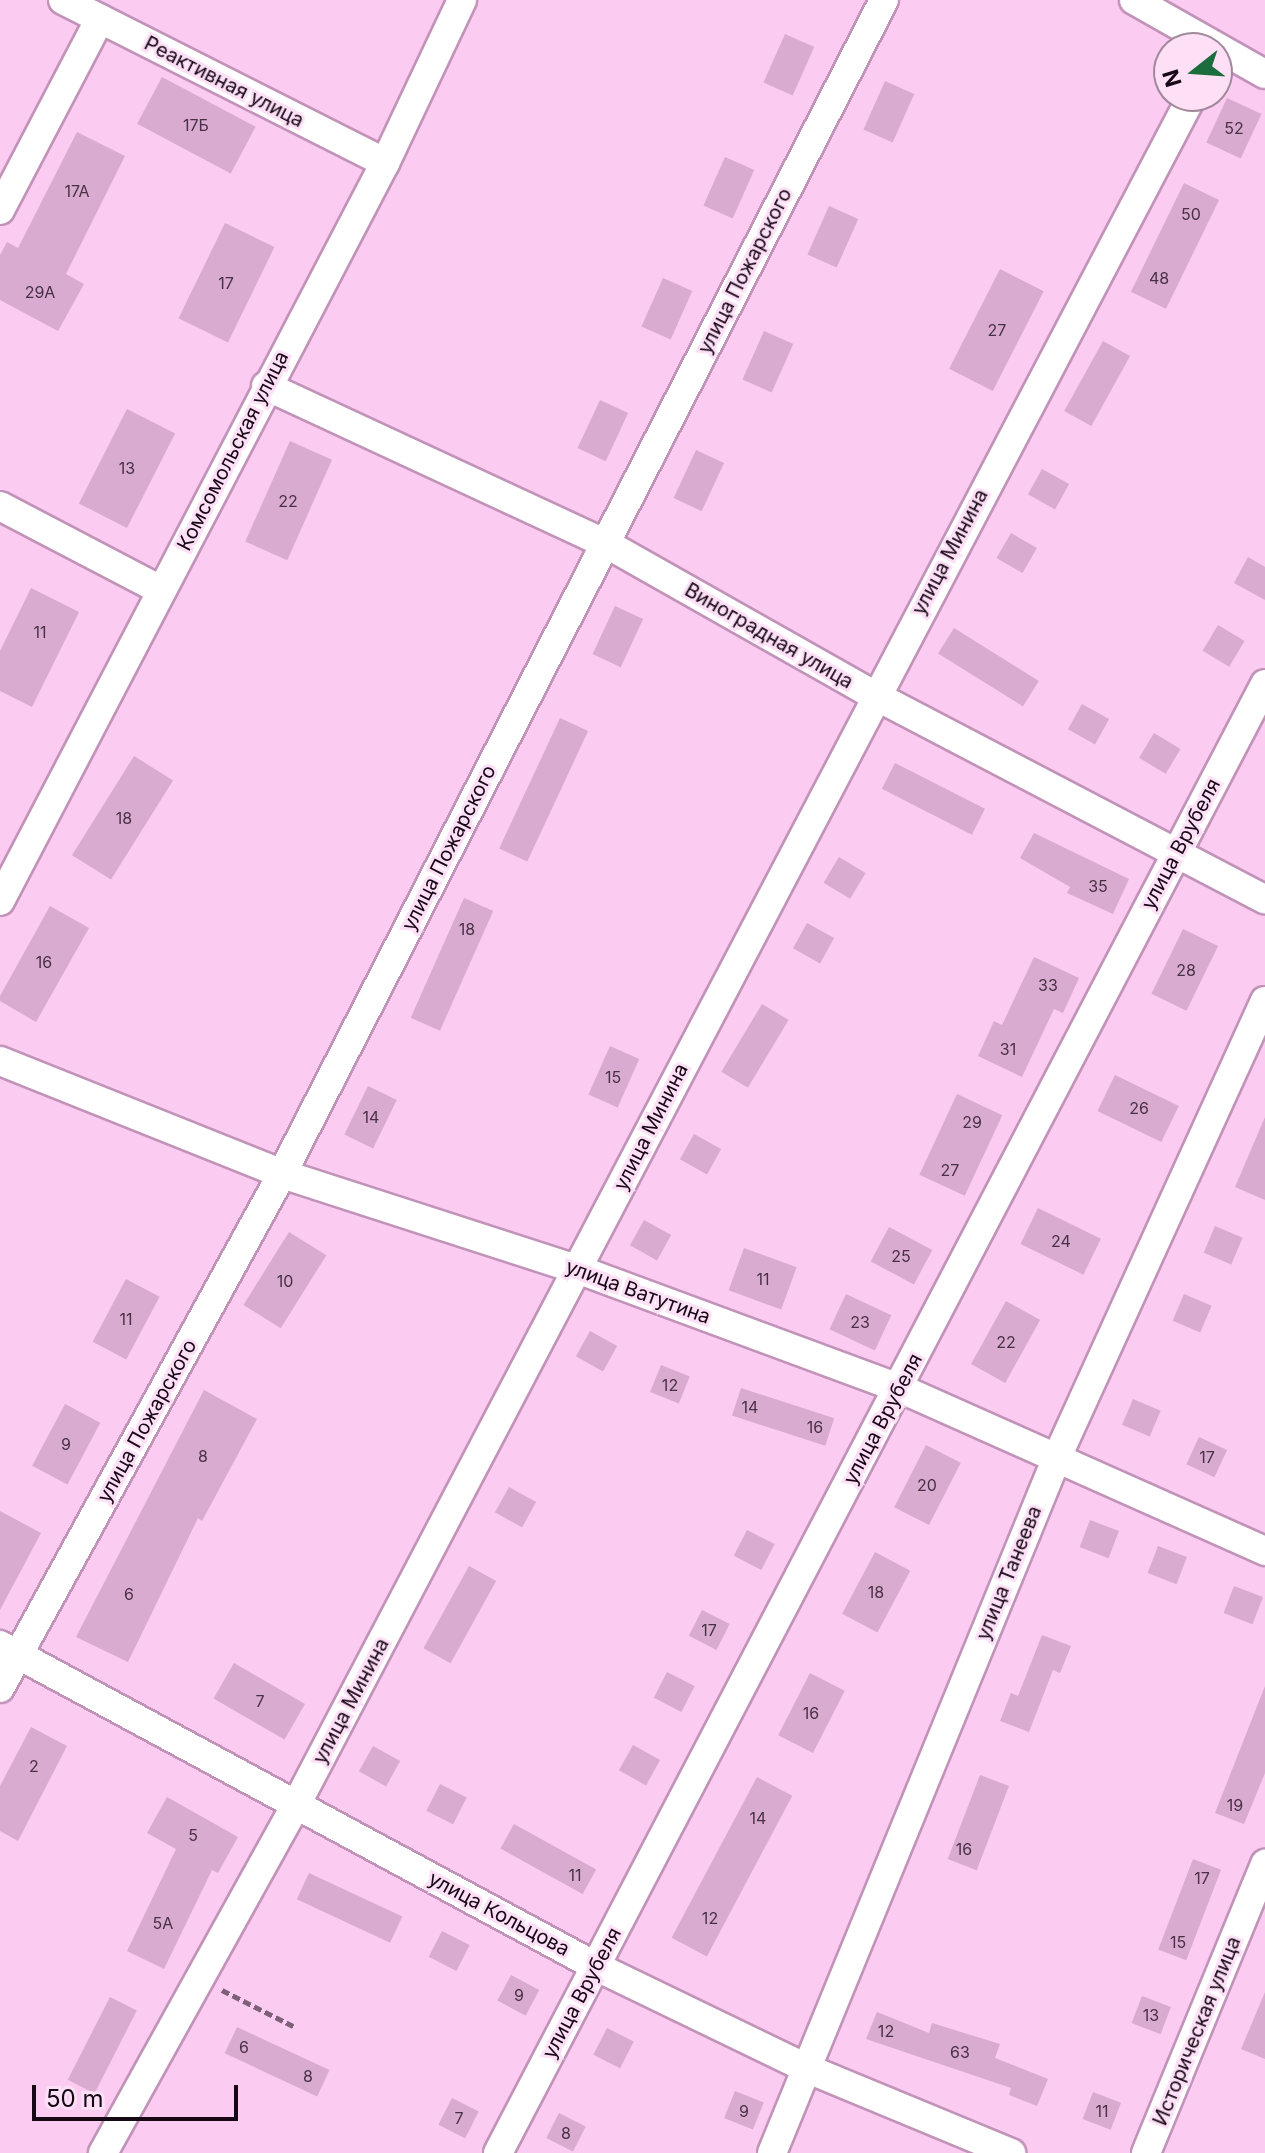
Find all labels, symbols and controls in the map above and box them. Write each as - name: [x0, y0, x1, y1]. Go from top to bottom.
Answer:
- street label: Реактивная улица: [140, 31, 308, 133]
- north arrow: [1153, 32, 1233, 112]
- text: N: [1157, 67, 1187, 90]
- house number: 17Б: [183, 115, 209, 135]
- house number: 52: [1224, 118, 1244, 138]
- house number: 17А: [65, 181, 89, 201]
- street label: улица Пожарского: [693, 184, 797, 358]
- house number: 50: [1181, 204, 1201, 224]
- house number: 48: [1149, 268, 1169, 288]
- house number: 17: [218, 273, 234, 293]
- house number: 29А: [25, 282, 55, 302]
- house number: 27: [988, 320, 1006, 340]
- street label: Комсомольская улица: [172, 347, 294, 555]
- house number: 13: [119, 458, 135, 478]
- street label: улица Минина: [907, 485, 993, 619]
- house number: 22: [278, 491, 298, 511]
- street label: Виноградная улица: [680, 578, 858, 694]
- house number: 11: [33, 622, 47, 642]
- street label: улица Пожарского: [397, 761, 501, 935]
- street label: улица Врубеля: [1136, 774, 1226, 914]
- house number: 18: [116, 808, 132, 828]
- house number: 35: [1088, 876, 1108, 896]
- house number: 18: [459, 919, 475, 939]
- house number: 16: [36, 952, 52, 972]
- house number: 28: [1176, 960, 1196, 980]
- house number: 33: [1038, 975, 1058, 995]
- house number: 31: [1000, 1039, 1016, 1059]
- street label: улица Минина: [609, 1060, 693, 1194]
- house number: 15: [605, 1067, 621, 1087]
- house number: 26: [1129, 1098, 1149, 1118]
- house number: 14: [363, 1107, 379, 1127]
- house number: 29: [962, 1112, 982, 1132]
- house number: 27: [941, 1160, 959, 1180]
- house number: 24: [1051, 1231, 1071, 1251]
- house number: 25: [891, 1246, 911, 1266]
- street label: улица Ватутина: [562, 1255, 714, 1329]
- house number: 11: [756, 1269, 770, 1289]
- house number: 10: [277, 1271, 293, 1291]
- house number: 11: [119, 1309, 133, 1329]
- house number: 23: [850, 1312, 870, 1332]
- house number: 22: [996, 1332, 1016, 1352]
- street label: улица Пожарского: [92, 1335, 202, 1507]
- street label: улица Врубеля: [838, 1349, 928, 1489]
- house number: 12: [662, 1375, 678, 1395]
- house number: 14: [742, 1397, 758, 1417]
- house number: 16: [807, 1417, 823, 1437]
- house number: 9: [61, 1434, 71, 1454]
- house number: 8: [198, 1446, 208, 1466]
- house number: 17: [1199, 1447, 1215, 1467]
- house number: 20: [917, 1475, 937, 1495]
- street label: улица Танеева: [971, 1502, 1047, 1644]
- house number: 18: [868, 1582, 884, 1602]
- house number: 6: [124, 1584, 134, 1604]
- house number: 17: [701, 1620, 717, 1640]
- street label: улица Минина: [308, 1634, 394, 1768]
- house number: 7: [255, 1691, 265, 1711]
- house number: 16: [803, 1703, 819, 1723]
- house number: 2: [29, 1756, 39, 1776]
- house number: 19: [1227, 1795, 1243, 1815]
- house number: 14: [750, 1808, 766, 1828]
- house number: 5: [188, 1825, 198, 1845]
- house number: 16: [956, 1839, 972, 1859]
- house number: 11: [568, 1865, 582, 1885]
- street label: улица Кольцова: [424, 1867, 574, 1961]
- house number: 17: [1194, 1868, 1210, 1888]
- house number: 12: [702, 1908, 718, 1928]
- house number: 5А: [153, 1913, 173, 1933]
- street label: улица Врубеля: [537, 1923, 627, 2063]
- house number: 15: [1170, 1932, 1186, 1952]
- street label: Историческая улица: [1148, 1933, 1246, 2129]
- house number: 9: [514, 1985, 524, 2005]
- house number: 13: [1143, 2005, 1159, 2025]
- house number: 12: [878, 2021, 894, 2041]
- house number: 6: [239, 2037, 249, 2057]
- house number: 63: [950, 2042, 970, 2062]
- house number: 8: [303, 2066, 313, 2086]
- scale bar: [36, 2069, 242, 2119]
- text: 50 m: [46, 2084, 104, 2113]
- house number: 9: [739, 2101, 749, 2121]
- house number: 11: [1095, 2101, 1109, 2121]
- house number: 7: [454, 2108, 464, 2128]
- house number: 8: [561, 2123, 571, 2143]

